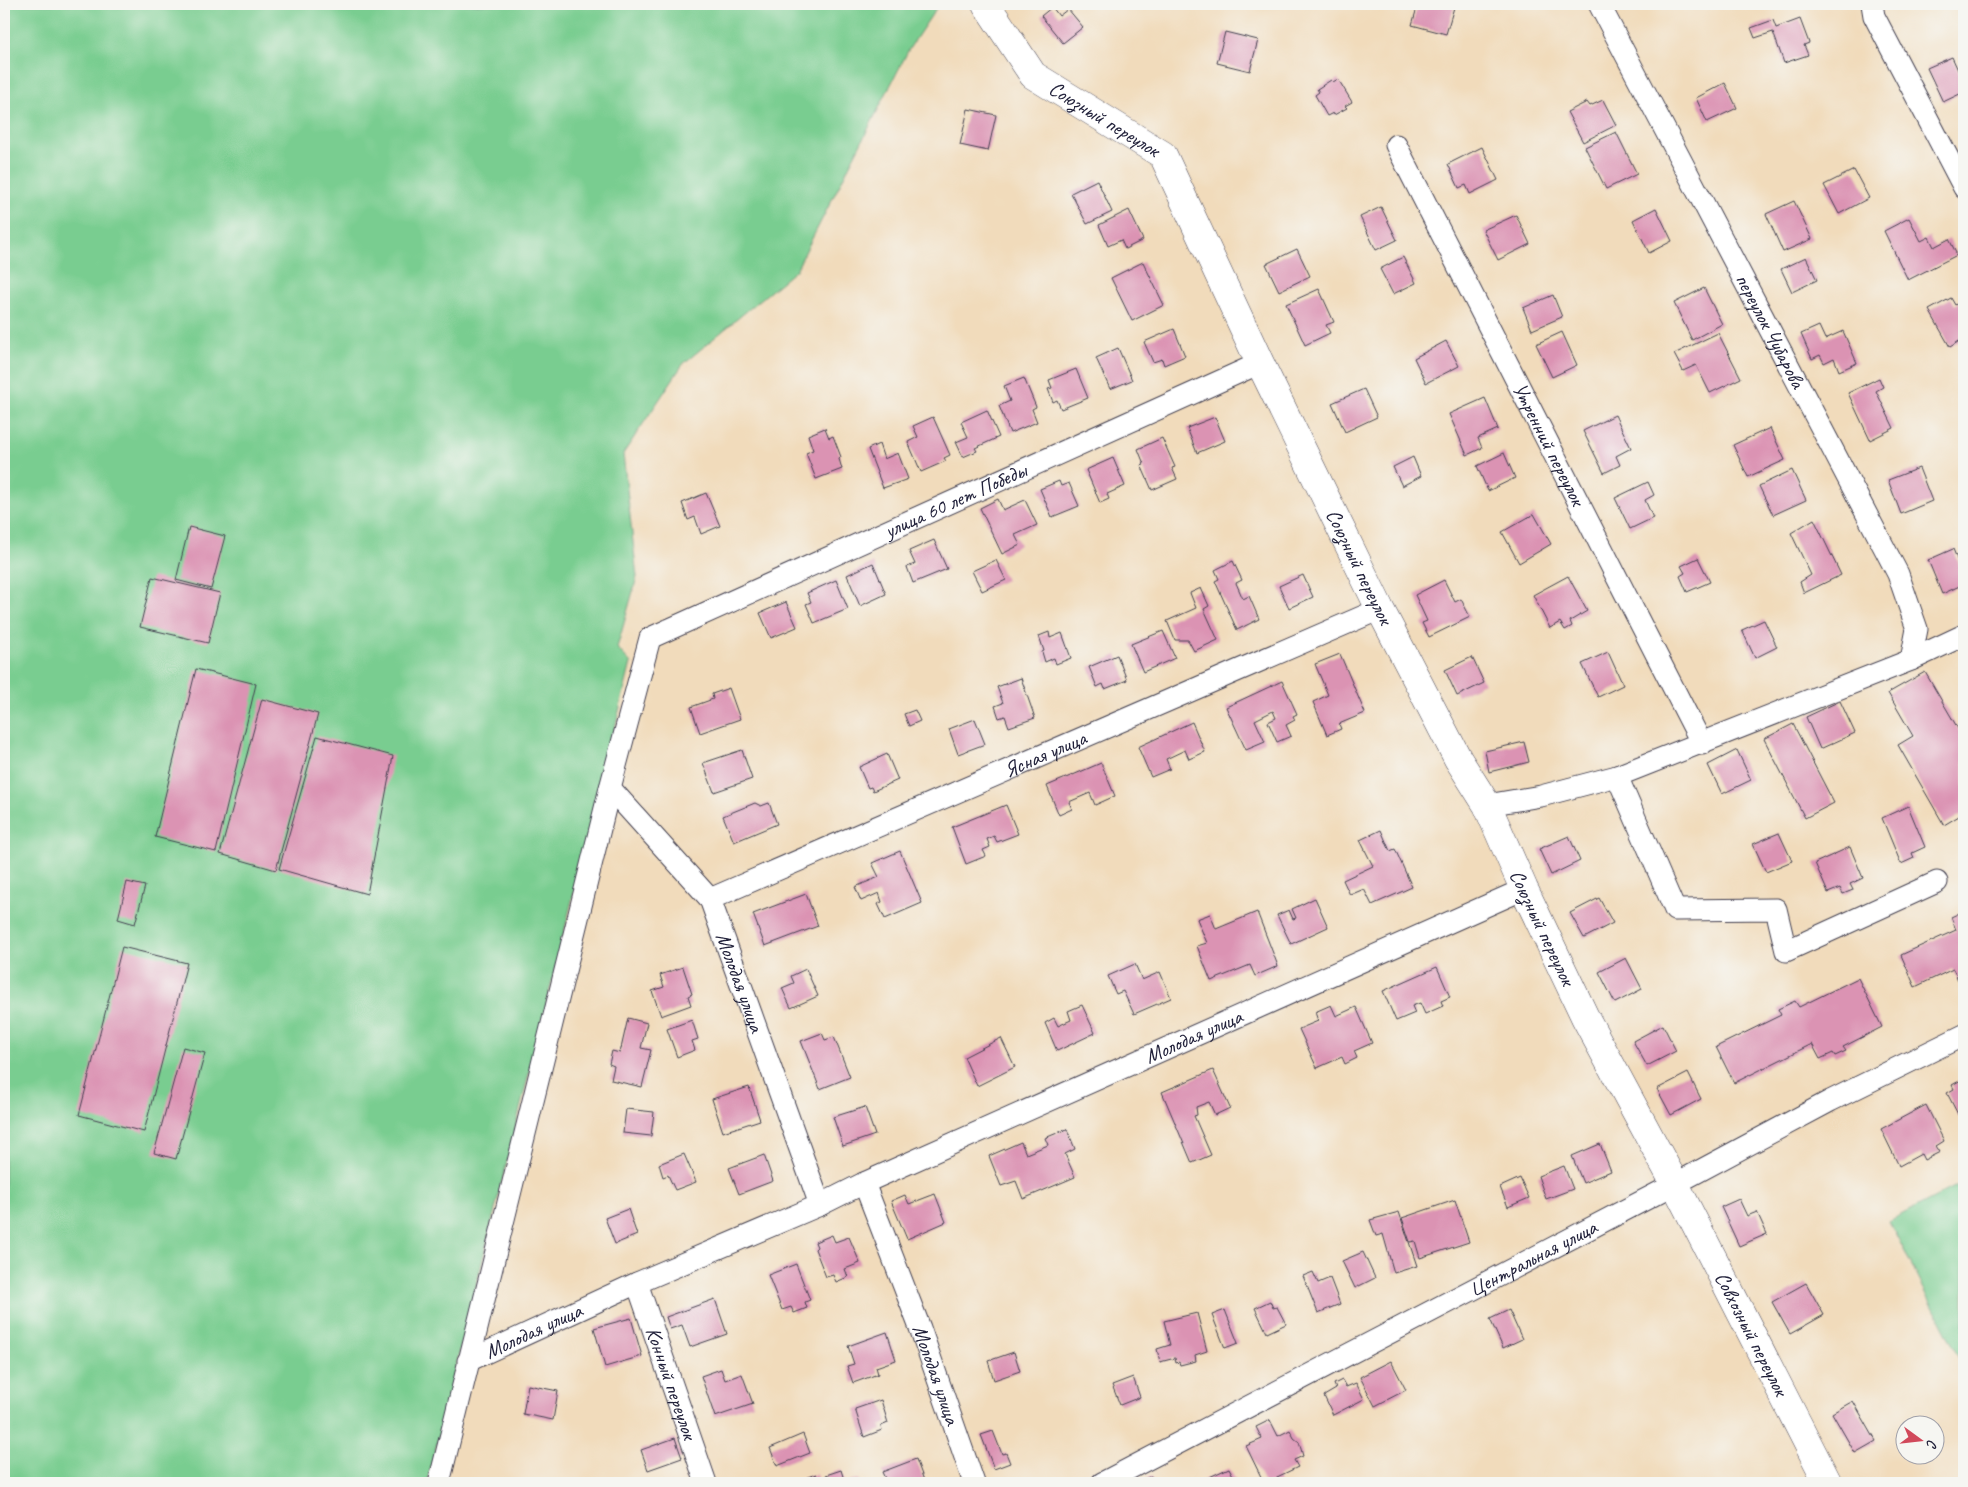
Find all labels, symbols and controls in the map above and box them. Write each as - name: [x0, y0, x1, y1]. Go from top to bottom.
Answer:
- street label: Союзный переулок: [1044, 75, 1166, 164]
- street label: переулок Чубарова: [1730, 269, 1812, 394]
- street label: Утренний переулок: [1507, 379, 1592, 512]
- street label: улица 60 лет Победы: [878, 456, 1032, 544]
- street label: Союзный переулок: [1320, 505, 1400, 631]
- street label: Ясная улица: [1000, 724, 1092, 783]
- street label: Союзный переулок: [1504, 866, 1582, 992]
- street label: Молодая улица: [710, 929, 770, 1037]
- street label: Молодая улица: [1141, 1002, 1248, 1069]
- street label: Центральная улица: [1464, 1213, 1603, 1302]
- street label: Совхозный переулок: [1709, 1267, 1795, 1402]
- street label: Молодая улица: [481, 1296, 588, 1364]
- street label: Молодая улица: [907, 1321, 966, 1430]
- street label: Конный переулок: [640, 1324, 704, 1445]
- north arrow: [1896, 1414, 1946, 1464]
- text: С: [1922, 1438, 1941, 1451]

